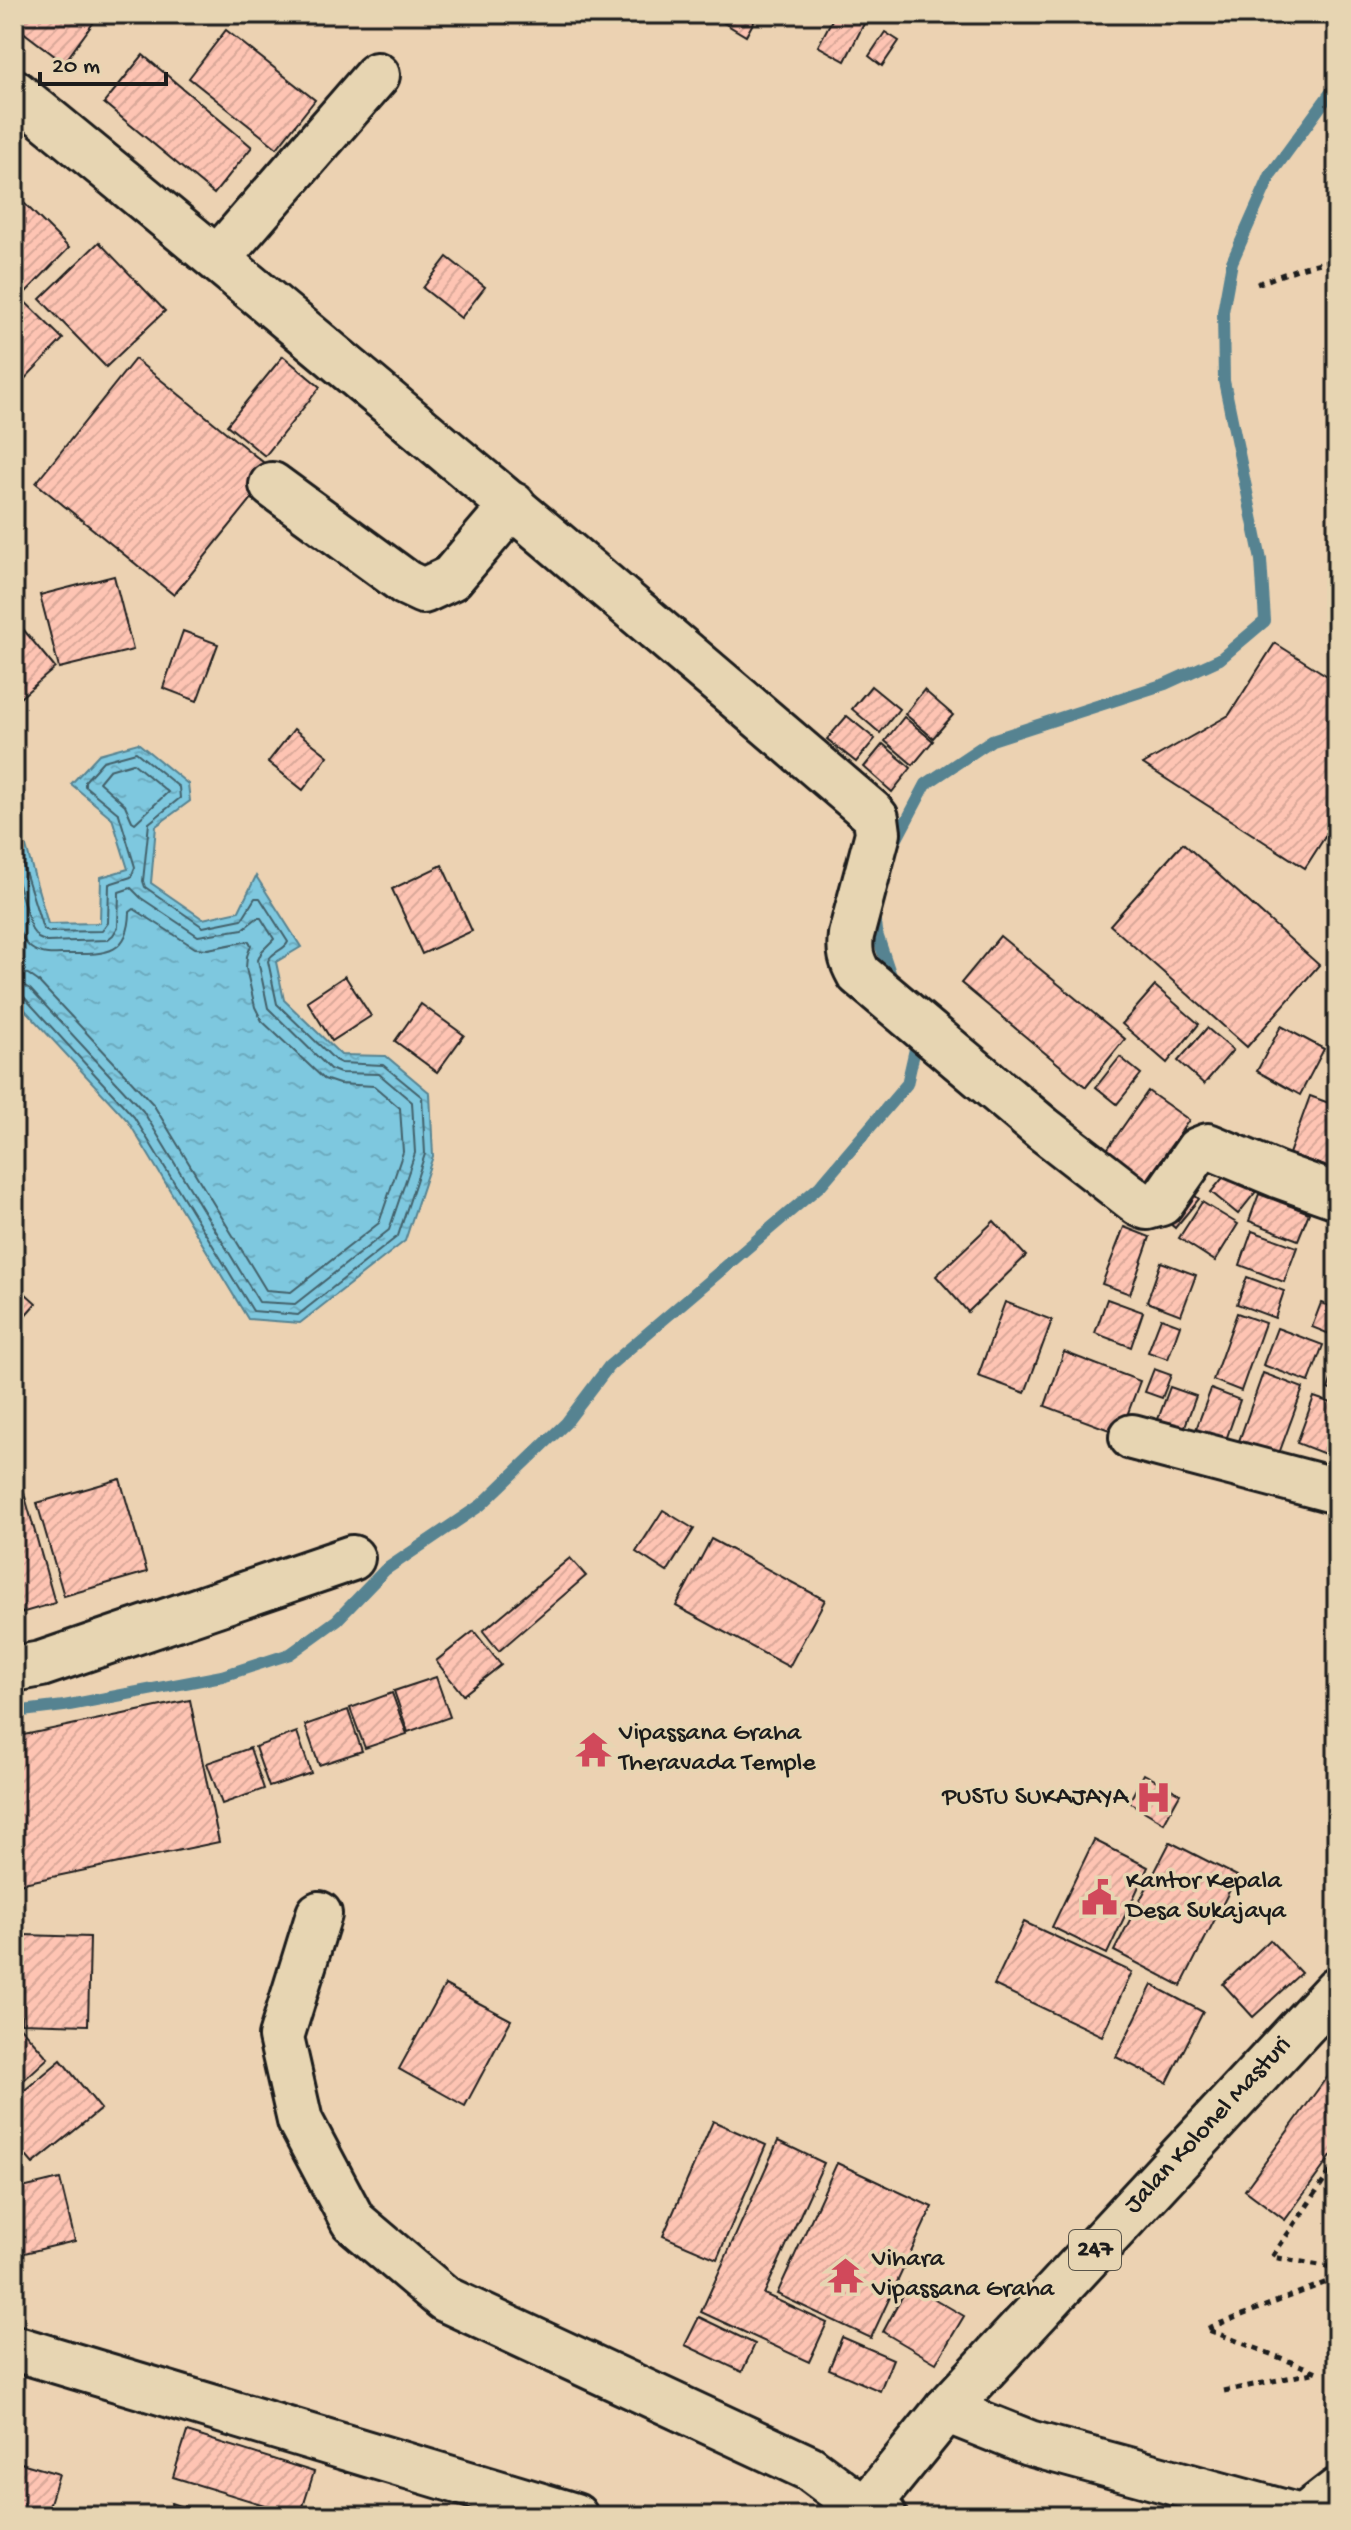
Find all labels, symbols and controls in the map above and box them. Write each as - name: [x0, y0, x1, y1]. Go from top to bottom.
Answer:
- scale bar: [40, 36, 166, 86]
- text: 20 m: [52, 53, 100, 82]
- place label: Vipassana Graha Theravada Temple: [617, 1719, 816, 1780]
- temple icon: Vipassana Graha Theravada Temple: [574, 1730, 612, 1768]
- hospital icon: PUSTU SUKAJAYA: [1135, 1779, 1173, 1817]
- place label: PUSTU SUKAJAYA: [941, 1783, 1130, 1814]
- place label: Kantor Kepala Desa Sukajaya: [1124, 1867, 1288, 1928]
- public building icon: Kantor Kepala Desa Sukajaya: [1081, 1878, 1119, 1916]
- street label: Jalan Kolonel Masturi: [1119, 2031, 1299, 2221]
- road number: 247: [1069, 2230, 1121, 2270]
- place label: Vihara Vipassana Graha: [871, 2245, 1056, 2306]
- temple icon: Vihara Vipassana Graha: [827, 2256, 865, 2294]

